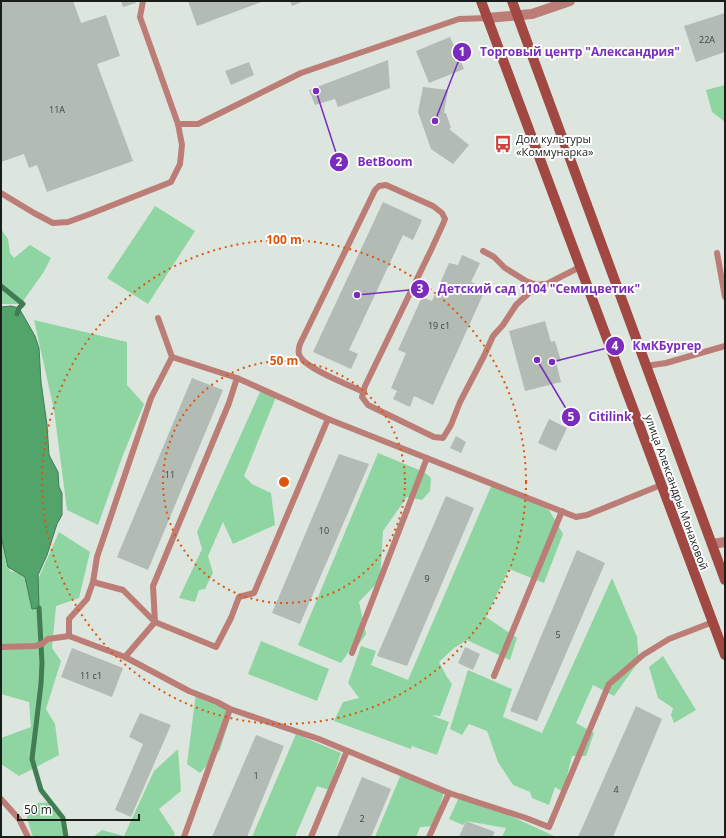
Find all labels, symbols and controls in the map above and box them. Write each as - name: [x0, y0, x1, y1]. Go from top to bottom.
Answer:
- house number: 22А: [699, 33, 715, 46]
- callout: Торговый центр "Александрия": [452, 40, 688, 64]
- text: 1: [459, 43, 465, 60]
- text: Торговый центр "Александрия": [480, 43, 680, 60]
- house number: 11А: [49, 103, 65, 116]
- place label: Дом культуры «Коммунарка»: [516, 131, 594, 159]
- bus stop icon: Дом культуры «Коммунарка»: [493, 134, 513, 154]
- callout: BetBoom: [329, 150, 420, 174]
- text: 2: [336, 153, 343, 170]
- text: BetBoom: [357, 153, 413, 170]
- text: 100 m: [266, 231, 302, 248]
- callout: Детский сад 1104 "Семицветик": [410, 277, 648, 301]
- text: 3: [417, 280, 424, 297]
- text: Детский сад 1104 "Семицветик": [438, 280, 640, 297]
- house number: 19 с1: [428, 319, 450, 332]
- callout: КмКБургер: [605, 334, 710, 358]
- text: 4: [612, 337, 619, 354]
- text: КмКБургер: [633, 337, 702, 354]
- text: 50 m: [270, 352, 298, 369]
- callout: Citilink: [561, 405, 640, 429]
- text: 5: [568, 408, 575, 425]
- text: Citilink: [589, 408, 632, 425]
- street label: улица Александры Монаховой: [642, 412, 712, 572]
- house number: 11: [165, 468, 175, 481]
- centre of rings: [277, 475, 291, 489]
- house number: 10: [319, 524, 329, 537]
- house number: 9: [424, 572, 430, 585]
- house number: 5: [555, 628, 561, 641]
- house number: 11 с1: [80, 669, 102, 682]
- house number: 1: [253, 769, 259, 782]
- house number: 4: [613, 783, 619, 796]
- scale bar: [18, 796, 139, 822]
- text: 50 m: [24, 801, 52, 818]
- house number: 2: [359, 812, 365, 825]

